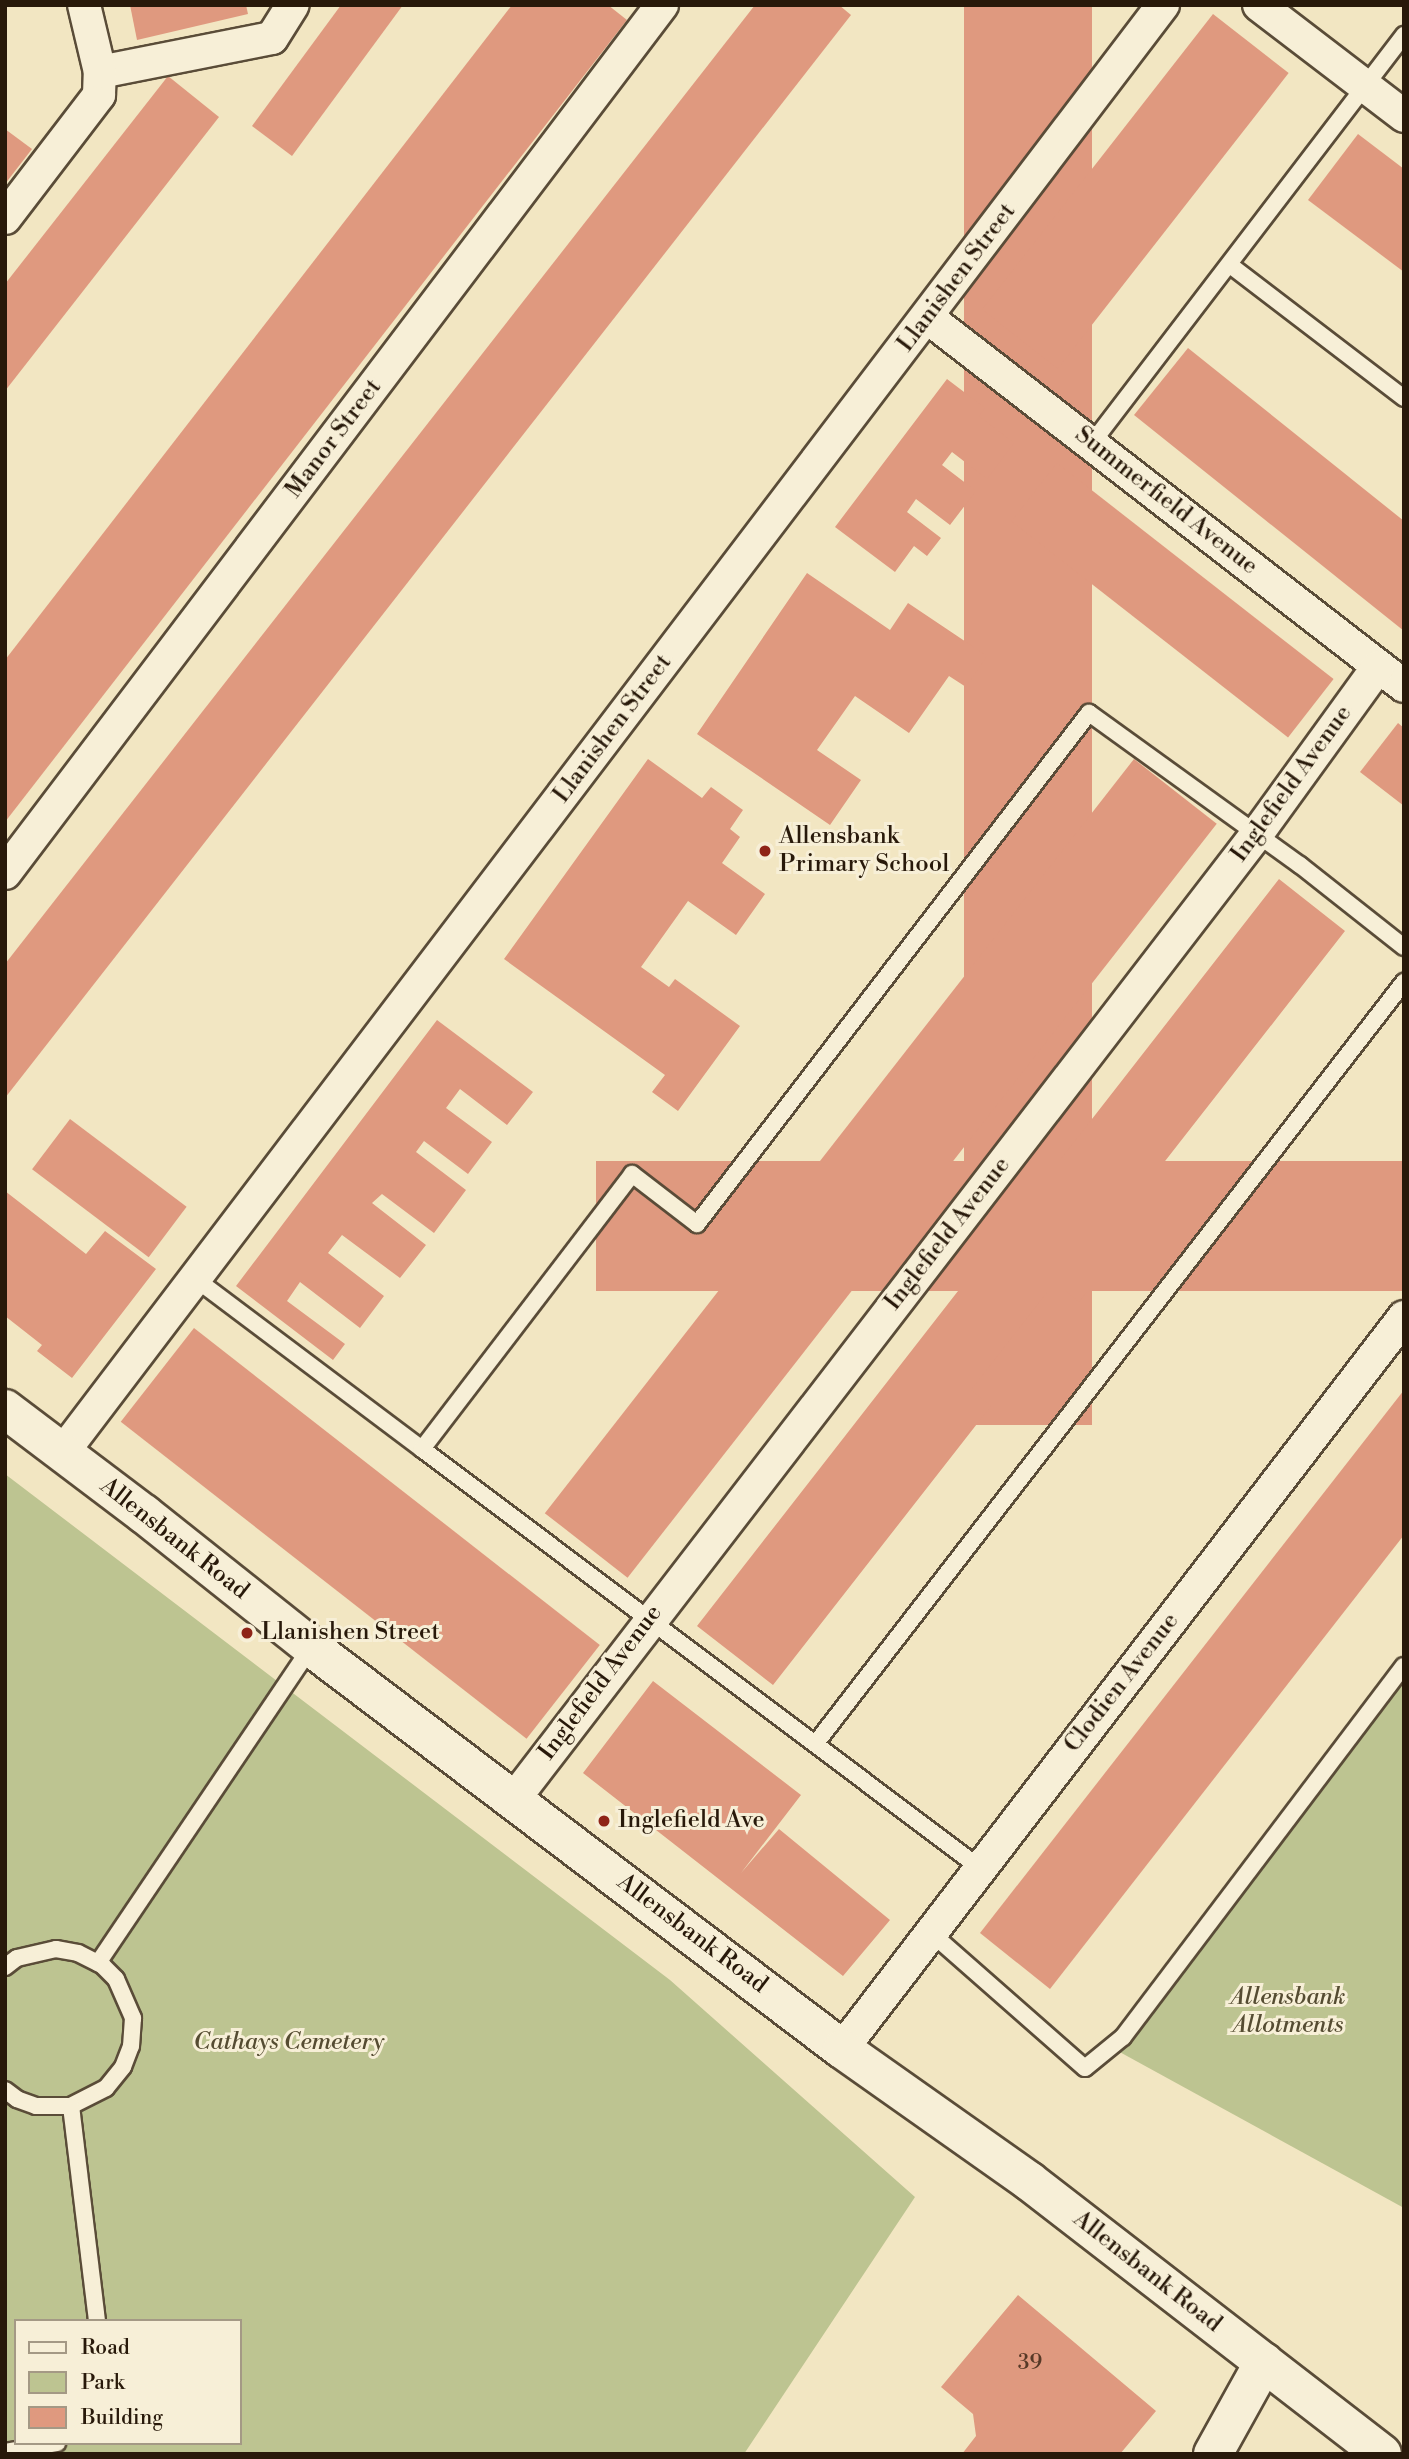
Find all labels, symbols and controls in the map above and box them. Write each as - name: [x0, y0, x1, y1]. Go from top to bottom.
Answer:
- street label: Llanishen Street: [892, 198, 1022, 358]
- street label: Manor Street: [280, 374, 388, 504]
- street label: Summerfield Avenue: [1069, 421, 1263, 581]
- street label: Llanishen Street: [548, 649, 678, 809]
- street label: Inglefield Avenue: [1225, 700, 1359, 868]
- place label: Allensbank Primary School: [779, 823, 949, 879]
- marker: Allensbank Primary School: [757, 843, 773, 859]
- street label: Inglefield Avenue: [879, 1152, 1017, 1316]
- street label: Allensbank Road: [94, 1472, 254, 1606]
- street label: Inglefield Avenue: [533, 1600, 669, 1766]
- street label: Clodien Avenue: [1059, 1608, 1185, 1758]
- place label: Llanishen Street: [261, 1619, 440, 1647]
- marker: Llanishen Street: [239, 1625, 255, 1641]
- place label: Inglefield Ave: [618, 1807, 765, 1835]
- marker: Inglefield Ave: [596, 1813, 612, 1829]
- street label: Allensbank Road: [611, 1868, 773, 2000]
- park label: Allensbank Allotments: [1231, 1984, 1345, 2040]
- park label: Cathays Cemetery: [194, 2029, 384, 2057]
- street label: Allensbank Road: [1067, 2205, 1227, 2339]
- legend: [14, 2319, 242, 2445]
- text: Road: [81, 2335, 130, 2361]
- house number: 39: [1018, 2350, 1042, 2376]
- text: Park: [81, 2370, 125, 2396]
- text: Building: [81, 2405, 163, 2431]

